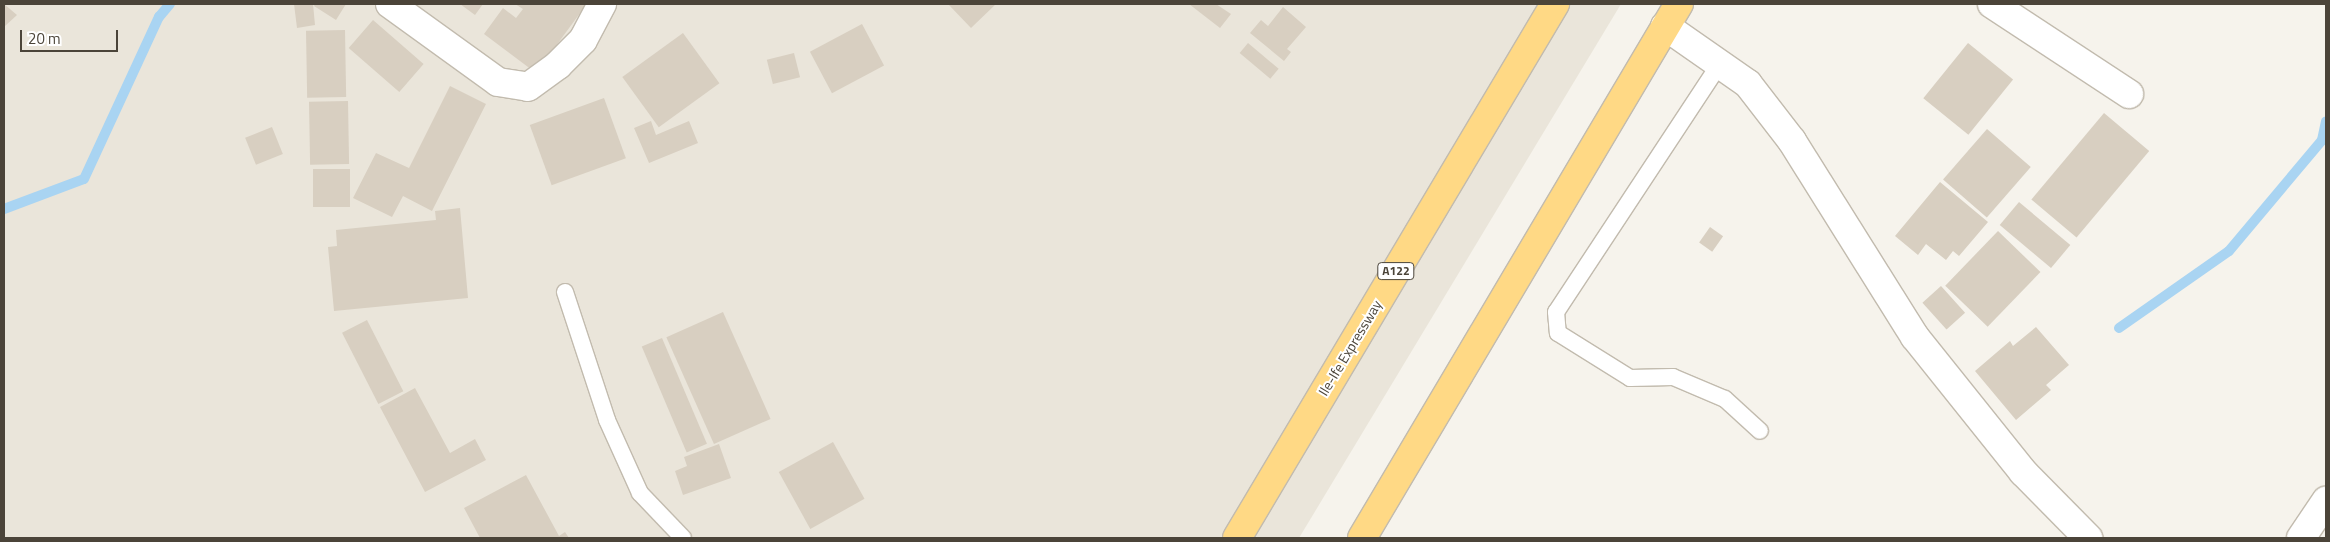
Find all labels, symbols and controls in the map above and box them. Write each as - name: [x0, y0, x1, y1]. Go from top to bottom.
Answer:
- scale bar: [22, 20, 120, 52]
- text: 20 m: [28, 27, 61, 50]
- road number: A122: [1377, 262, 1415, 280]
- street label: Ile-Ife Expressway: [1315, 297, 1385, 399]

